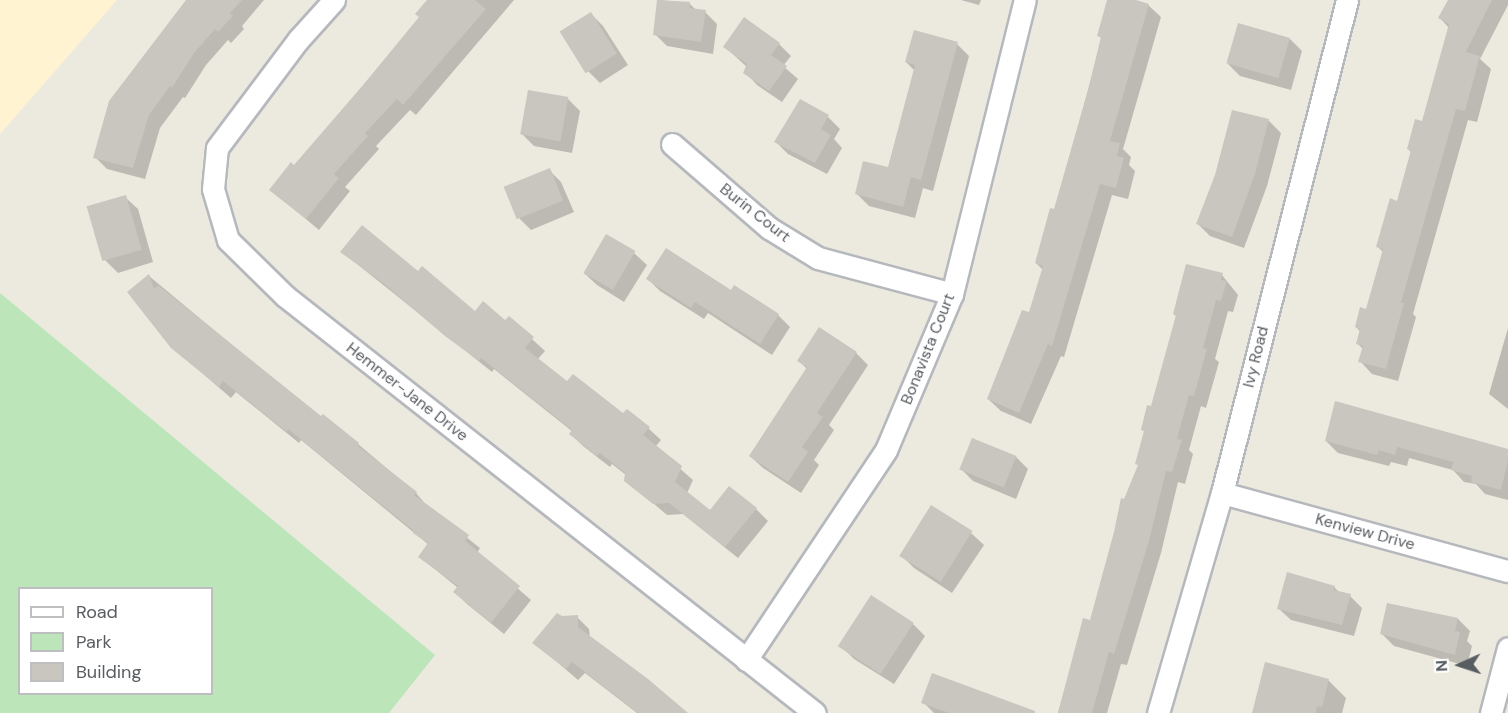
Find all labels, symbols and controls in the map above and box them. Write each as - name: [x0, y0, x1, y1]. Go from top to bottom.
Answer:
- street label: Burin Court: [716, 179, 794, 247]
- street label: Bonavista Court: [897, 291, 959, 407]
- street label: Ivy Road: [1239, 324, 1273, 390]
- street label: Hemmer-Jane Drive: [342, 338, 472, 446]
- street label: Kenview Drive: [1313, 509, 1417, 555]
- legend: [18, 587, 213, 695]
- text: Road: [76, 600, 118, 624]
- text: Park: [76, 630, 112, 654]
- north arrow: [1430, 635, 1490, 695]
- text: Building: [76, 660, 141, 684]
- text: N: [1431, 660, 1452, 672]

